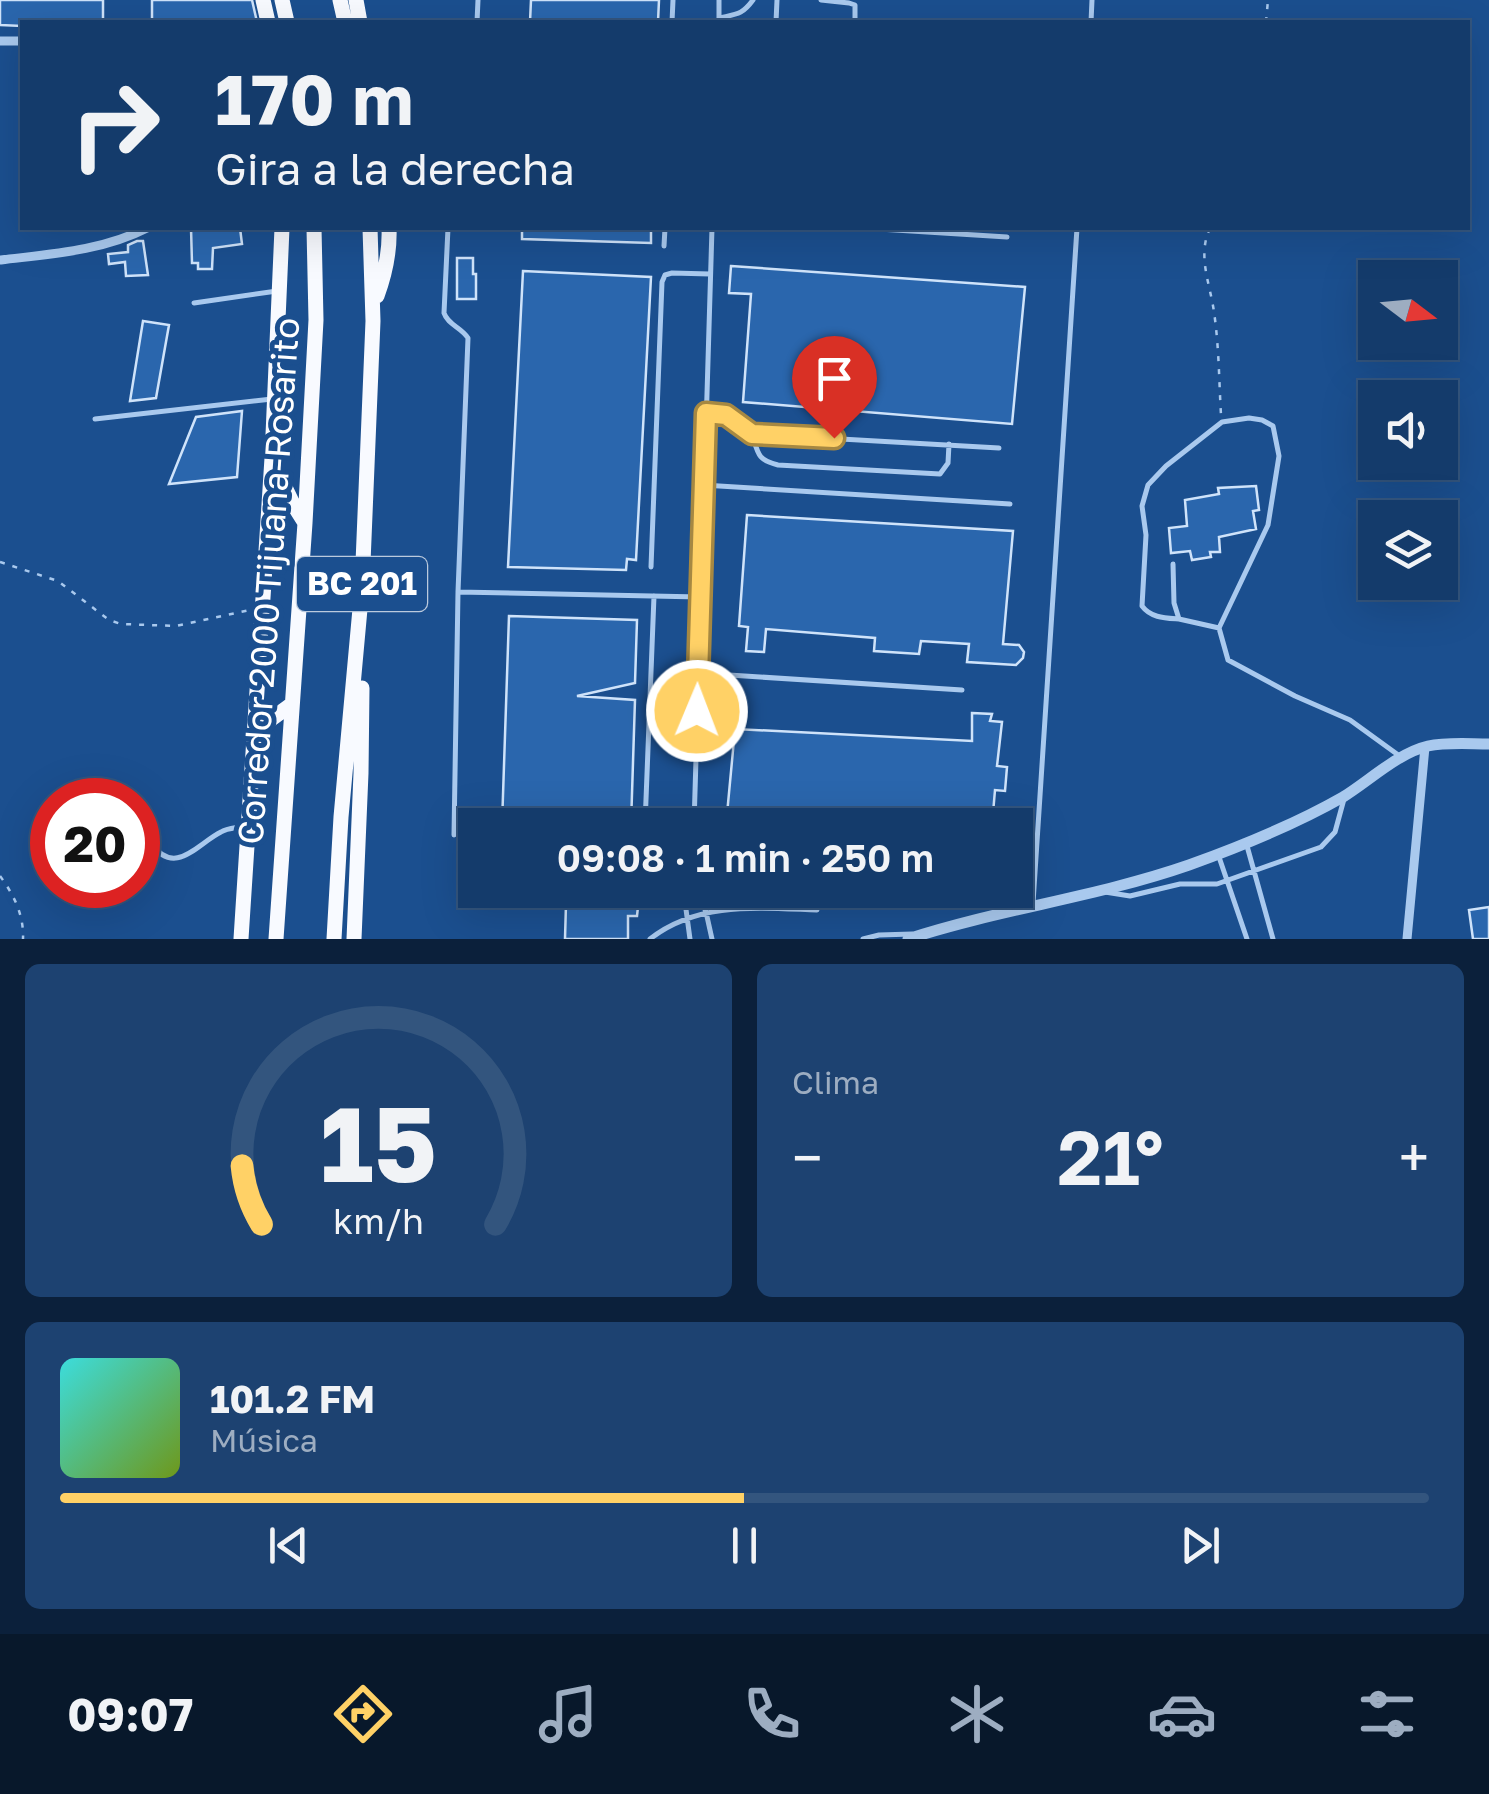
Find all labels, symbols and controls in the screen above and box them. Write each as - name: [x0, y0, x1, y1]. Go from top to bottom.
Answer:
- text: 170 m: [215, 56, 413, 140]
- icon: right: [50, 60, 180, 190]
- text: Gira a la derecha: [215, 141, 575, 195]
- north arrow: [1358, 260, 1458, 360]
- map controls: [1358, 260, 1458, 600]
- street label: Corredor 2000 Tijuana-Rosarito: [229, 316, 307, 846]
- pin: [792, 336, 877, 439]
- icon: arrive: [807, 351, 862, 406]
- button: sound: [1358, 380, 1458, 480]
- button: layers: [1358, 500, 1458, 600]
- road number: BC 201: [297, 557, 427, 611]
- position arrow: [645, 659, 749, 763]
- speed limit sign: 20: [30, 778, 160, 908]
- text: 09:08 · 1 min · 250 m: [557, 835, 934, 880]
- text: Clima: [792, 1063, 879, 1101]
- text: 15: [320, 1080, 437, 1205]
- text: 21°: [1057, 1111, 1164, 1202]
- text: −: [792, 1124, 822, 1190]
- text: +: [1399, 1124, 1429, 1190]
- text: km/h: [333, 1199, 424, 1242]
- text: 101.2 FM: [210, 1376, 375, 1421]
- text: Música: [210, 1421, 318, 1459]
- icon: previous: [261, 1518, 316, 1573]
- icon: pause: [717, 1518, 772, 1573]
- icon: next: [1173, 1518, 1228, 1573]
- icon: directions: [328, 1679, 398, 1749]
- icon: music: [533, 1679, 603, 1749]
- icon: phone: [737, 1679, 807, 1749]
- icon: climate: [942, 1679, 1012, 1749]
- icon: car: [1147, 1679, 1217, 1749]
- icon: filters: [1352, 1679, 1422, 1749]
- text: 09:07: [67, 1687, 193, 1741]

